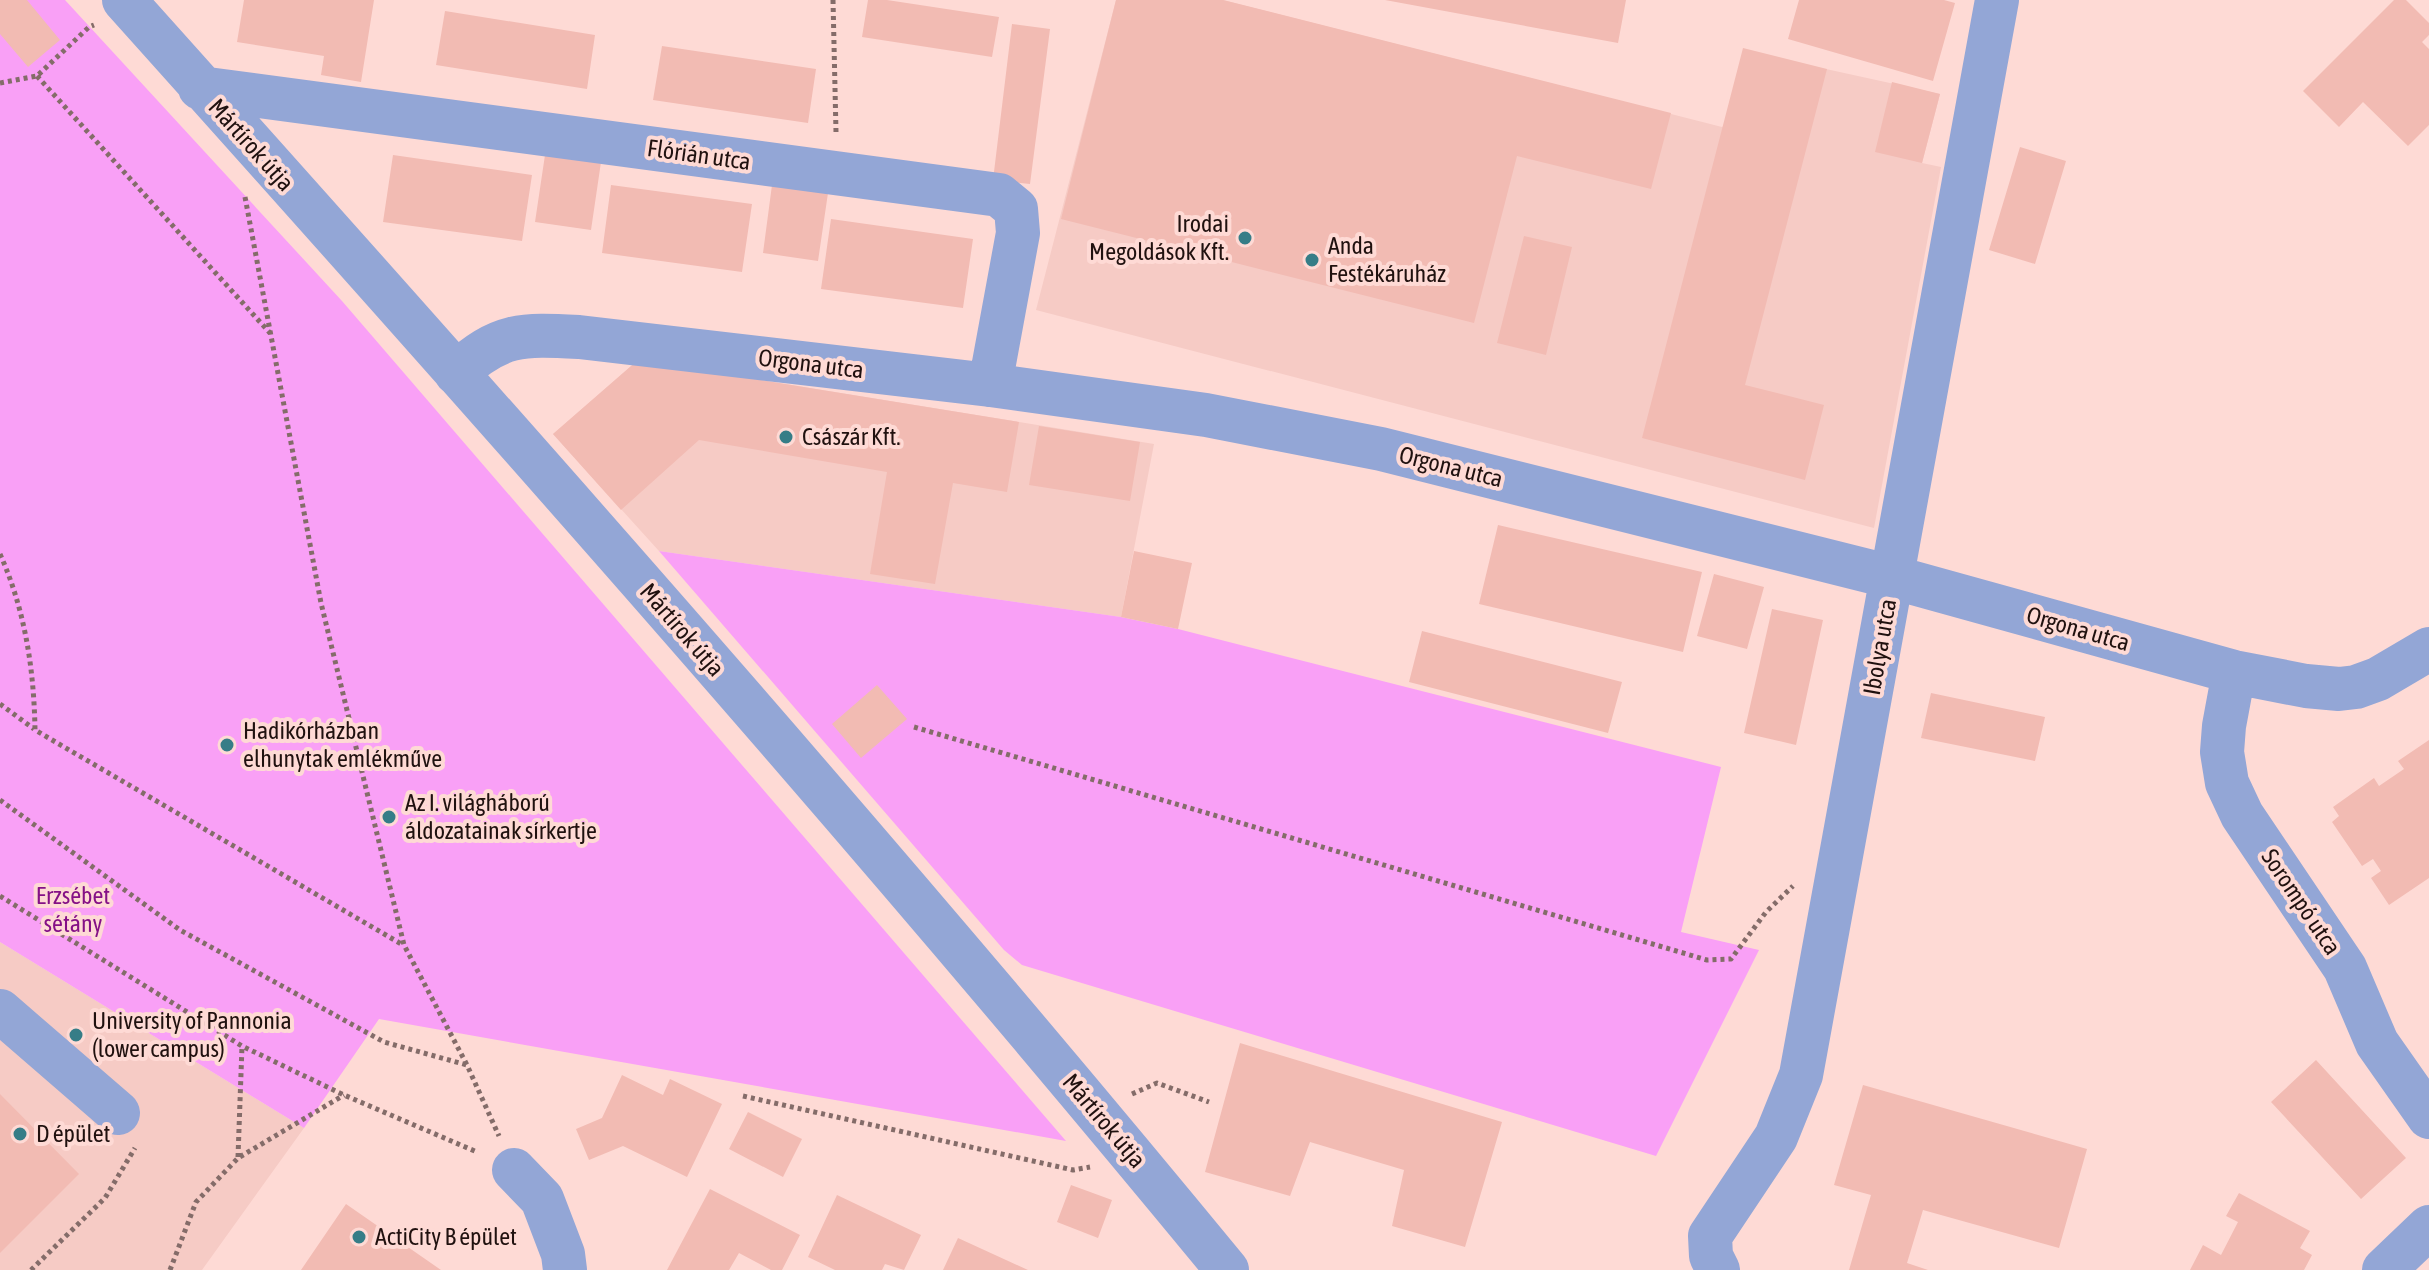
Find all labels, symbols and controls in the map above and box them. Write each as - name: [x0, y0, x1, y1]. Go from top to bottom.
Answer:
- street label: Mártírok útja: [203, 93, 300, 196]
- street label: Flórián utca: [646, 134, 752, 175]
- place label: Irodai Megoldások Kft.: [1089, 210, 1229, 265]
- marker: Irodai Megoldások Kft.: [1236, 229, 1254, 247]
- place label: Anda Festékáruház: [1328, 232, 1446, 287]
- marker: Anda Festékáruház: [1303, 251, 1321, 269]
- street label: Orgona utca: [757, 344, 865, 383]
- place label: Császár Kft.: [802, 423, 901, 450]
- marker: Császár Kft.: [777, 428, 795, 446]
- street label: Orgona utca: [1396, 441, 1506, 492]
- street label: Mártírok útja: [635, 578, 730, 682]
- street label: Ibolya utca: [1858, 597, 1901, 697]
- street label: Orgona utca: [2024, 601, 2133, 656]
- place label: Hadikórházban elhunytak emlékműve: [243, 717, 442, 772]
- marker: Hadikórházban elhunytak emlékműve: [218, 736, 236, 754]
- place label: Az I. világháború áldozatainak sírkertje: [405, 789, 597, 844]
- marker: Az I. világháború áldozatainak sírkertje: [380, 808, 398, 826]
- street label: Sorompó utca: [2256, 844, 2347, 960]
- park label: Erzsébet sétány: [36, 882, 110, 937]
- place label: University of Pannonia (lower campus): [92, 1007, 292, 1062]
- marker: University of Pannonia (lower campus): [67, 1026, 85, 1044]
- street label: Mártírok útja: [1057, 1068, 1151, 1173]
- place label: D épület: [36, 1120, 111, 1147]
- marker: D épület: [11, 1125, 29, 1143]
- place label: ActiCity B épület: [375, 1223, 517, 1250]
- marker: ActiCity B épület: [350, 1228, 368, 1246]

